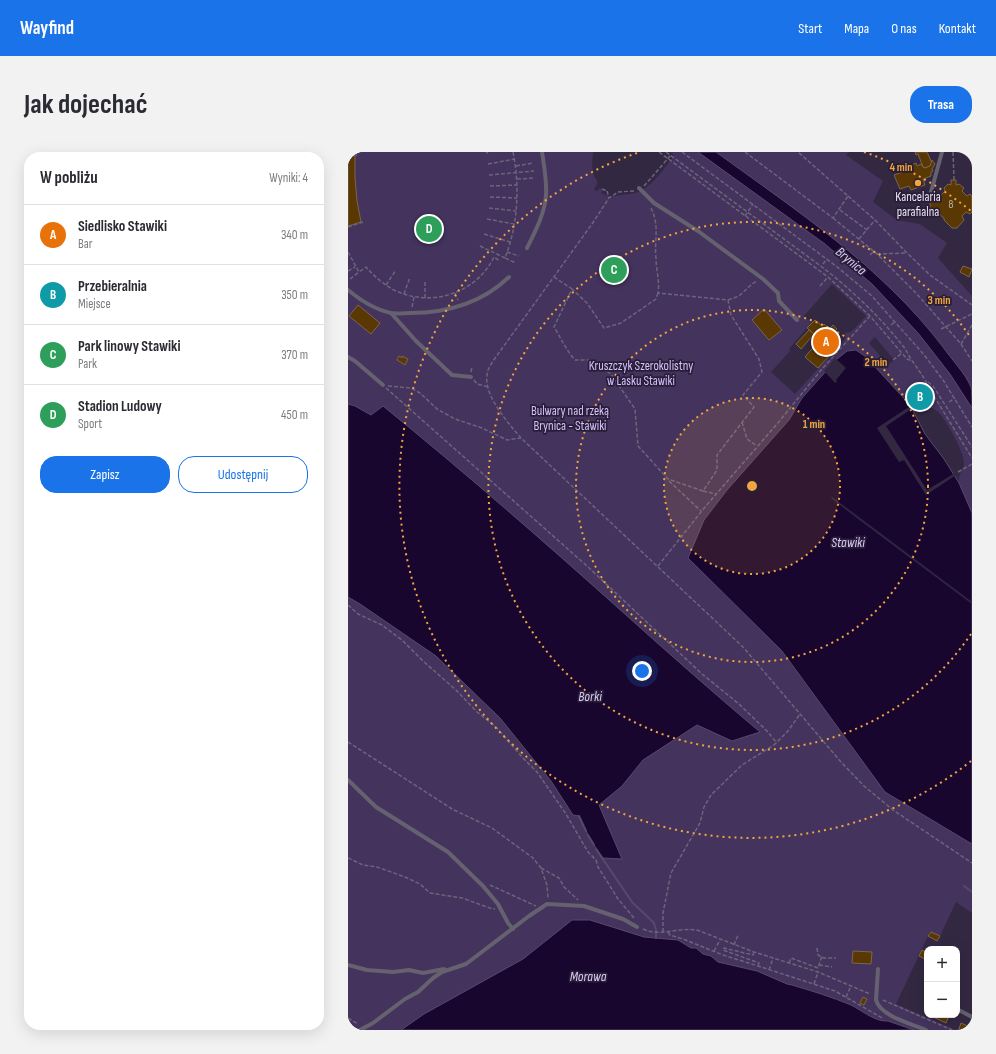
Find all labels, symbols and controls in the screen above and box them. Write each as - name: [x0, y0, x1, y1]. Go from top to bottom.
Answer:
- text: Wayfind: [20, 17, 74, 40]
- text: Start: [798, 20, 822, 37]
- text: Mapa: [844, 20, 869, 37]
- text: O nas: [891, 20, 917, 37]
- text: Kontakt: [939, 20, 976, 37]
- button: Trasa: [910, 86, 972, 123]
- text: Jak dojechać: [24, 88, 147, 121]
- text: 4 min: [889, 160, 913, 175]
- text: W pobliżu: [40, 168, 98, 188]
- text: Wyniki: 4: [269, 170, 308, 186]
- marker: Kancelaria parafialna: [913, 178, 923, 188]
- place label: Kancelaria parafialna: [895, 189, 941, 220]
- house number: 8: [949, 198, 954, 211]
- pin: D: [416, 214, 442, 244]
- text: Siedlisko Stawiki: [78, 217, 167, 236]
- text: A: [50, 227, 56, 243]
- text: 340 m: [281, 227, 308, 243]
- text: Bar: [78, 236, 93, 252]
- water label: Brynica: [832, 243, 870, 279]
- pin: C: [601, 255, 627, 285]
- text: Przebieralnia: [78, 277, 147, 296]
- text: B: [50, 287, 56, 303]
- text: 350 m: [281, 287, 308, 303]
- text: 3 min: [928, 293, 950, 308]
- text: Miejsce: [78, 296, 111, 312]
- pin: A: [813, 327, 839, 357]
- text: Park linowy Stawiki: [78, 337, 180, 356]
- text: C: [50, 347, 56, 363]
- text: 370 m: [281, 347, 308, 363]
- text: 2 min: [865, 355, 887, 370]
- text: Park: [78, 356, 97, 372]
- park label: Kruszczyk Szerokolistny w Lasku Stawiki: [589, 358, 693, 389]
- pin: B: [907, 382, 933, 412]
- text: Stadion Ludowy: [78, 397, 162, 416]
- park label: Bulwary nad rzeką Brynica - Stawiki: [531, 403, 609, 434]
- text: D: [50, 407, 56, 423]
- text: 450 m: [281, 407, 308, 423]
- text: Sport: [78, 416, 102, 432]
- text: 1 min: [803, 417, 825, 432]
- button: Zapisz: [40, 456, 170, 493]
- button: Udostępnij: [178, 456, 308, 493]
- centre of rings: [745, 479, 759, 493]
- water label: Stawiki: [831, 534, 865, 551]
- your location: [632, 661, 652, 681]
- water label: Borki: [578, 688, 602, 705]
- map controls: [924, 946, 960, 1018]
- button: +: [924, 946, 960, 982]
- water label: Morawa: [570, 968, 607, 985]
- button: −: [924, 982, 960, 1018]

